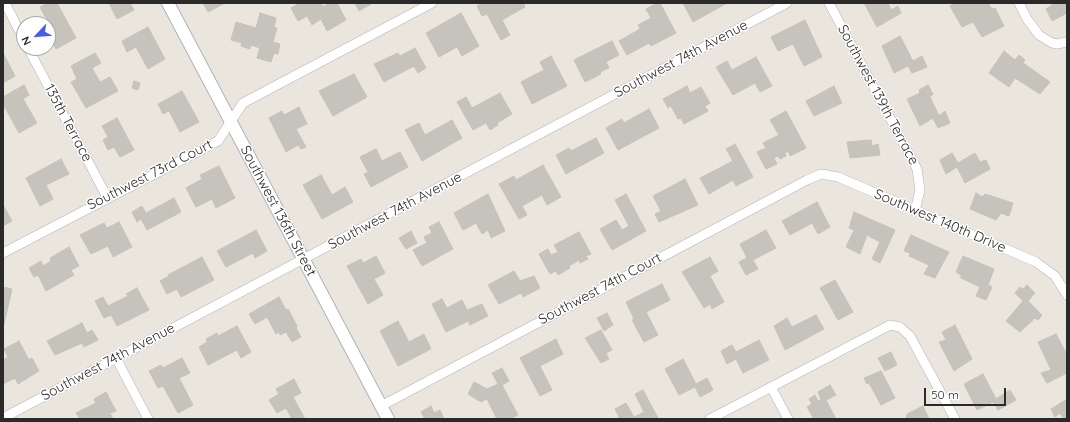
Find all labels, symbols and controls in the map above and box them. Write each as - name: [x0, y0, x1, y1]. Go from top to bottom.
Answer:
- north arrow: [16, 16, 56, 56]
- street label: Southwest 74th Avenue: [611, 17, 751, 101]
- street label: Southwest 139th Terrace: [834, 22, 922, 168]
- text: N: [18, 34, 34, 48]
- street label: 135th Terrace: [40, 81, 96, 165]
- street label: Southwest 73rd Court: [85, 136, 215, 214]
- street label: Southwest 136th Street: [236, 143, 320, 279]
- street label: Southwest 74th Avenue: [325, 169, 465, 253]
- street label: Southwest 140th Drive: [872, 186, 1008, 256]
- street label: Southwest 74th Court: [536, 249, 664, 329]
- street label: Southwest 74th Avenue: [38, 320, 178, 404]
- scale bar: [926, 380, 1008, 406]
- text: 50 m: [931, 387, 959, 402]

